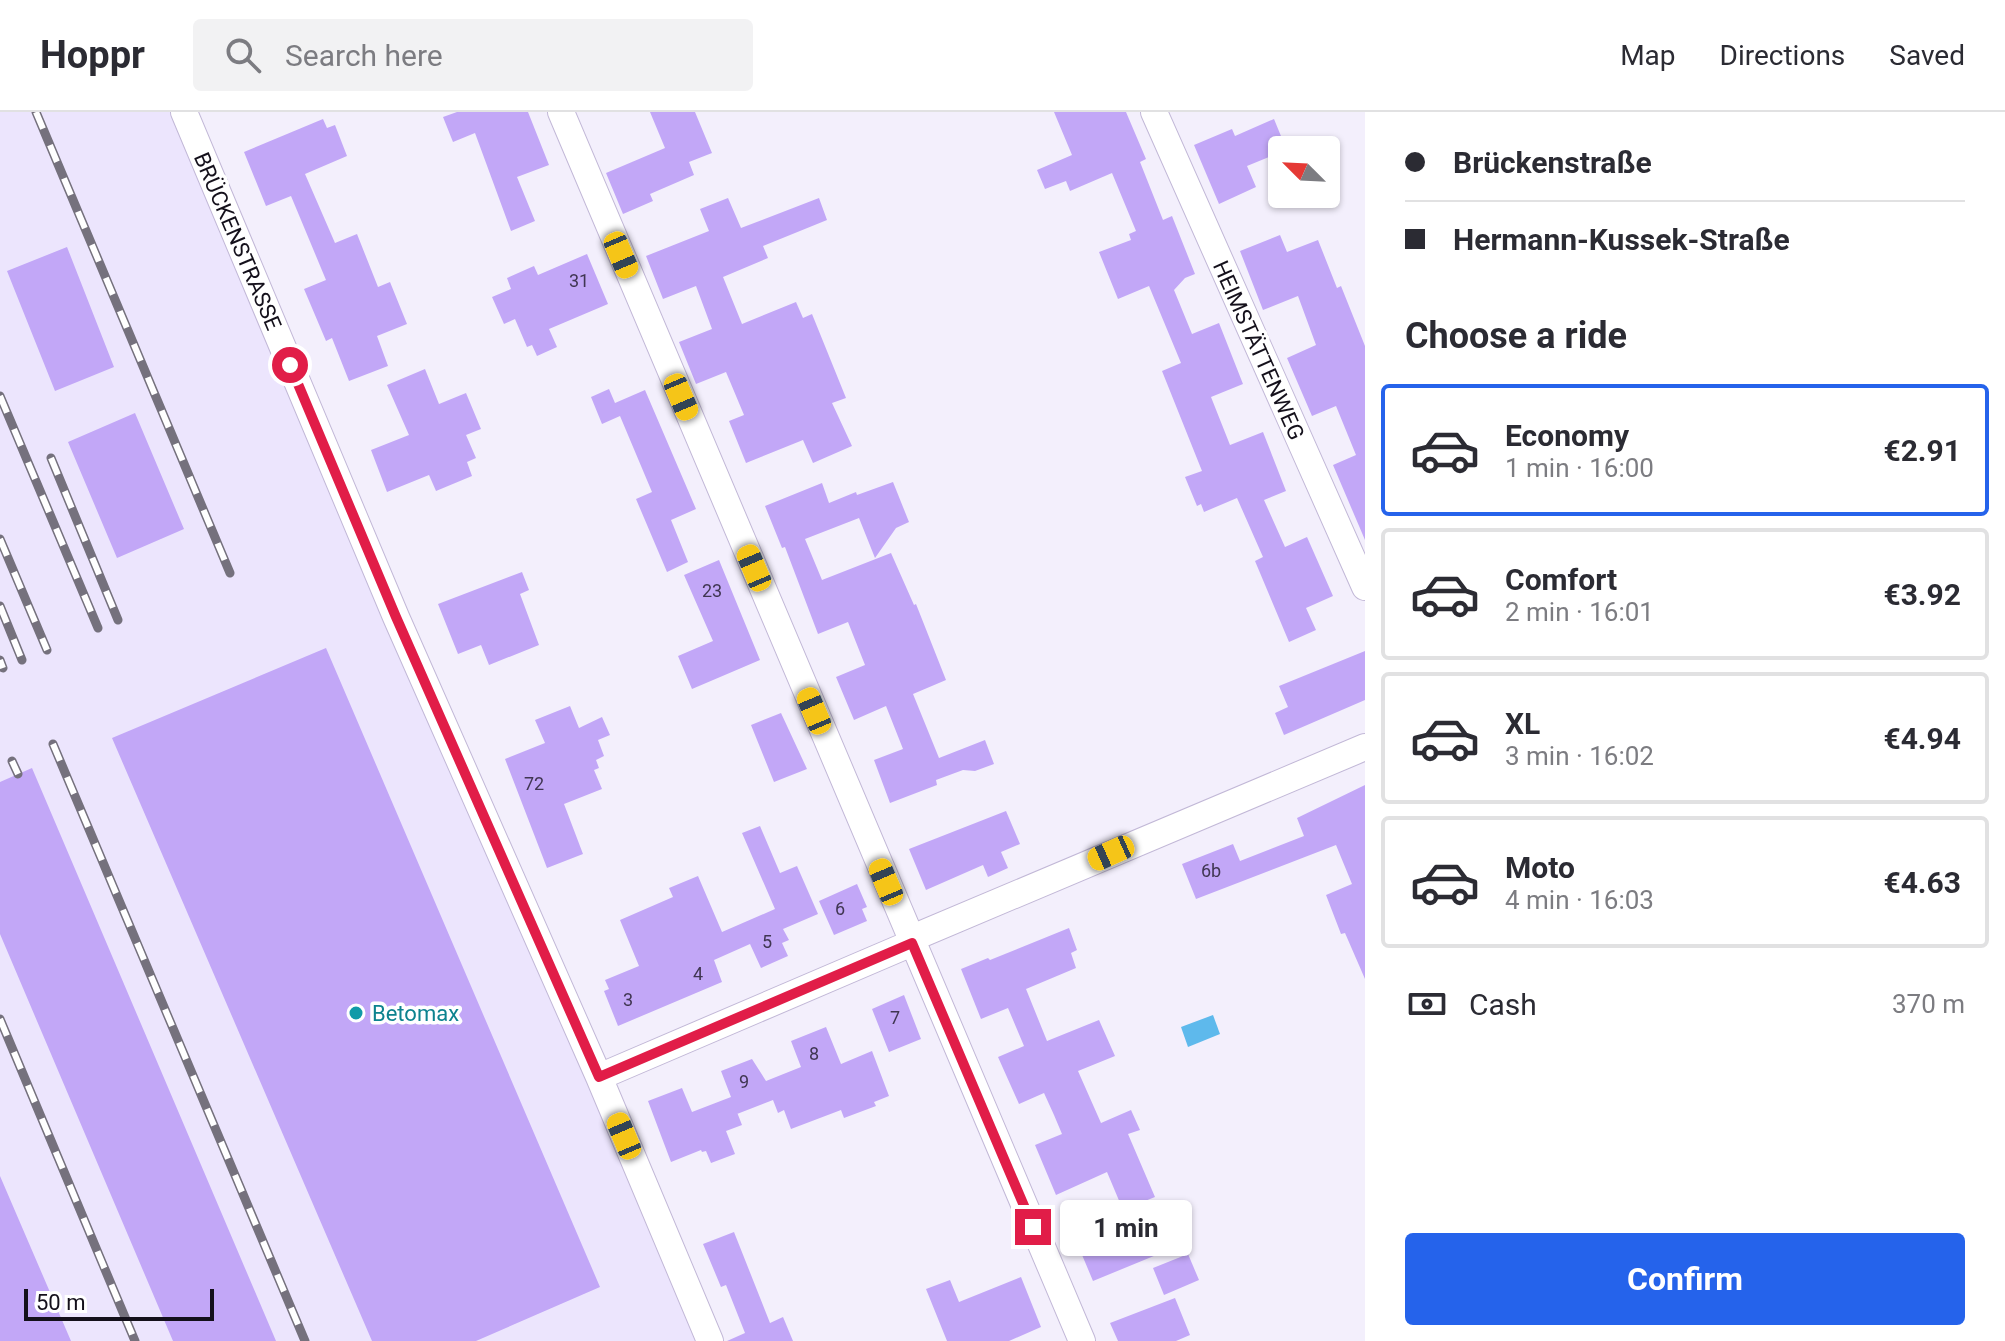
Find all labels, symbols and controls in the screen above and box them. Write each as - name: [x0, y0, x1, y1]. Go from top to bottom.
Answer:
- search box: [193, 19, 753, 91]
- text: Hoppr: [40, 33, 145, 77]
- icon: search: [221, 33, 265, 77]
- text: Search here: [285, 38, 443, 73]
- text: Map: [1620, 39, 1676, 72]
- text: Directions: [1720, 39, 1845, 72]
- text: Saved: [1889, 39, 1965, 72]
- north arrow: [1268, 136, 1340, 208]
- map controls: [1268, 136, 1340, 208]
- text: Brückenstraße: [1453, 145, 1652, 180]
- street label: BRÜCKENSTRASSE: [189, 149, 286, 334]
- text: Hermann-Kussek-Straße: [1453, 222, 1790, 257]
- car: [601, 228, 641, 282]
- street label: HEIMSTÄTTENWEG: [1208, 257, 1309, 444]
- house number: 31: [569, 270, 589, 291]
- text: Choose a ride: [1405, 315, 1627, 357]
- route start: [272, 347, 308, 383]
- car: [661, 370, 701, 424]
- icon: car: [1409, 414, 1481, 486]
- text: Economy: [1505, 418, 1629, 453]
- text: €2.91: [1883, 433, 1961, 468]
- text: 1 min · 16:00: [1505, 453, 1654, 483]
- car: [734, 541, 774, 595]
- icon: car: [1409, 558, 1481, 630]
- text: Comfort: [1505, 562, 1617, 597]
- text: €3.92: [1883, 577, 1961, 612]
- house number: 23: [702, 580, 722, 601]
- text: 2 min · 16:01: [1505, 597, 1654, 627]
- car: [794, 684, 834, 738]
- icon: car: [1409, 702, 1481, 774]
- text: XL: [1505, 706, 1540, 741]
- text: €4.94: [1883, 721, 1961, 756]
- text: 3 min · 16:02: [1505, 741, 1654, 771]
- house number: 72: [524, 773, 544, 794]
- car: [1084, 832, 1138, 874]
- icon: car: [1409, 846, 1481, 918]
- text: Moto: [1505, 850, 1575, 885]
- car: [866, 855, 906, 909]
- house number: 6b: [1201, 860, 1221, 881]
- text: €4.63: [1883, 865, 1961, 900]
- text: 4 min · 16:03: [1505, 885, 1654, 915]
- house number: 6: [835, 898, 845, 919]
- house number: 5: [762, 931, 772, 952]
- house number: 4: [693, 963, 703, 984]
- icon: cash: [1405, 982, 1449, 1026]
- text: Cash: [1469, 987, 1537, 1022]
- house number: 3: [623, 989, 633, 1010]
- text: 370 m: [1892, 989, 1965, 1019]
- place label: Betomax: [372, 1001, 459, 1026]
- marker: Betomax: [347, 1004, 365, 1022]
- house number: 7: [890, 1007, 900, 1028]
- house number: 8: [809, 1043, 819, 1064]
- house number: 9: [739, 1071, 749, 1092]
- car: [604, 1109, 644, 1163]
- callout: 1 min: [1061, 1199, 1193, 1255]
- route end: [1015, 1209, 1051, 1245]
- text: 1 min: [1093, 1213, 1159, 1243]
- button: Confirm: [1405, 1233, 1965, 1325]
- scale bar: [24, 1285, 214, 1321]
- text: 50 m: [36, 1290, 85, 1315]

